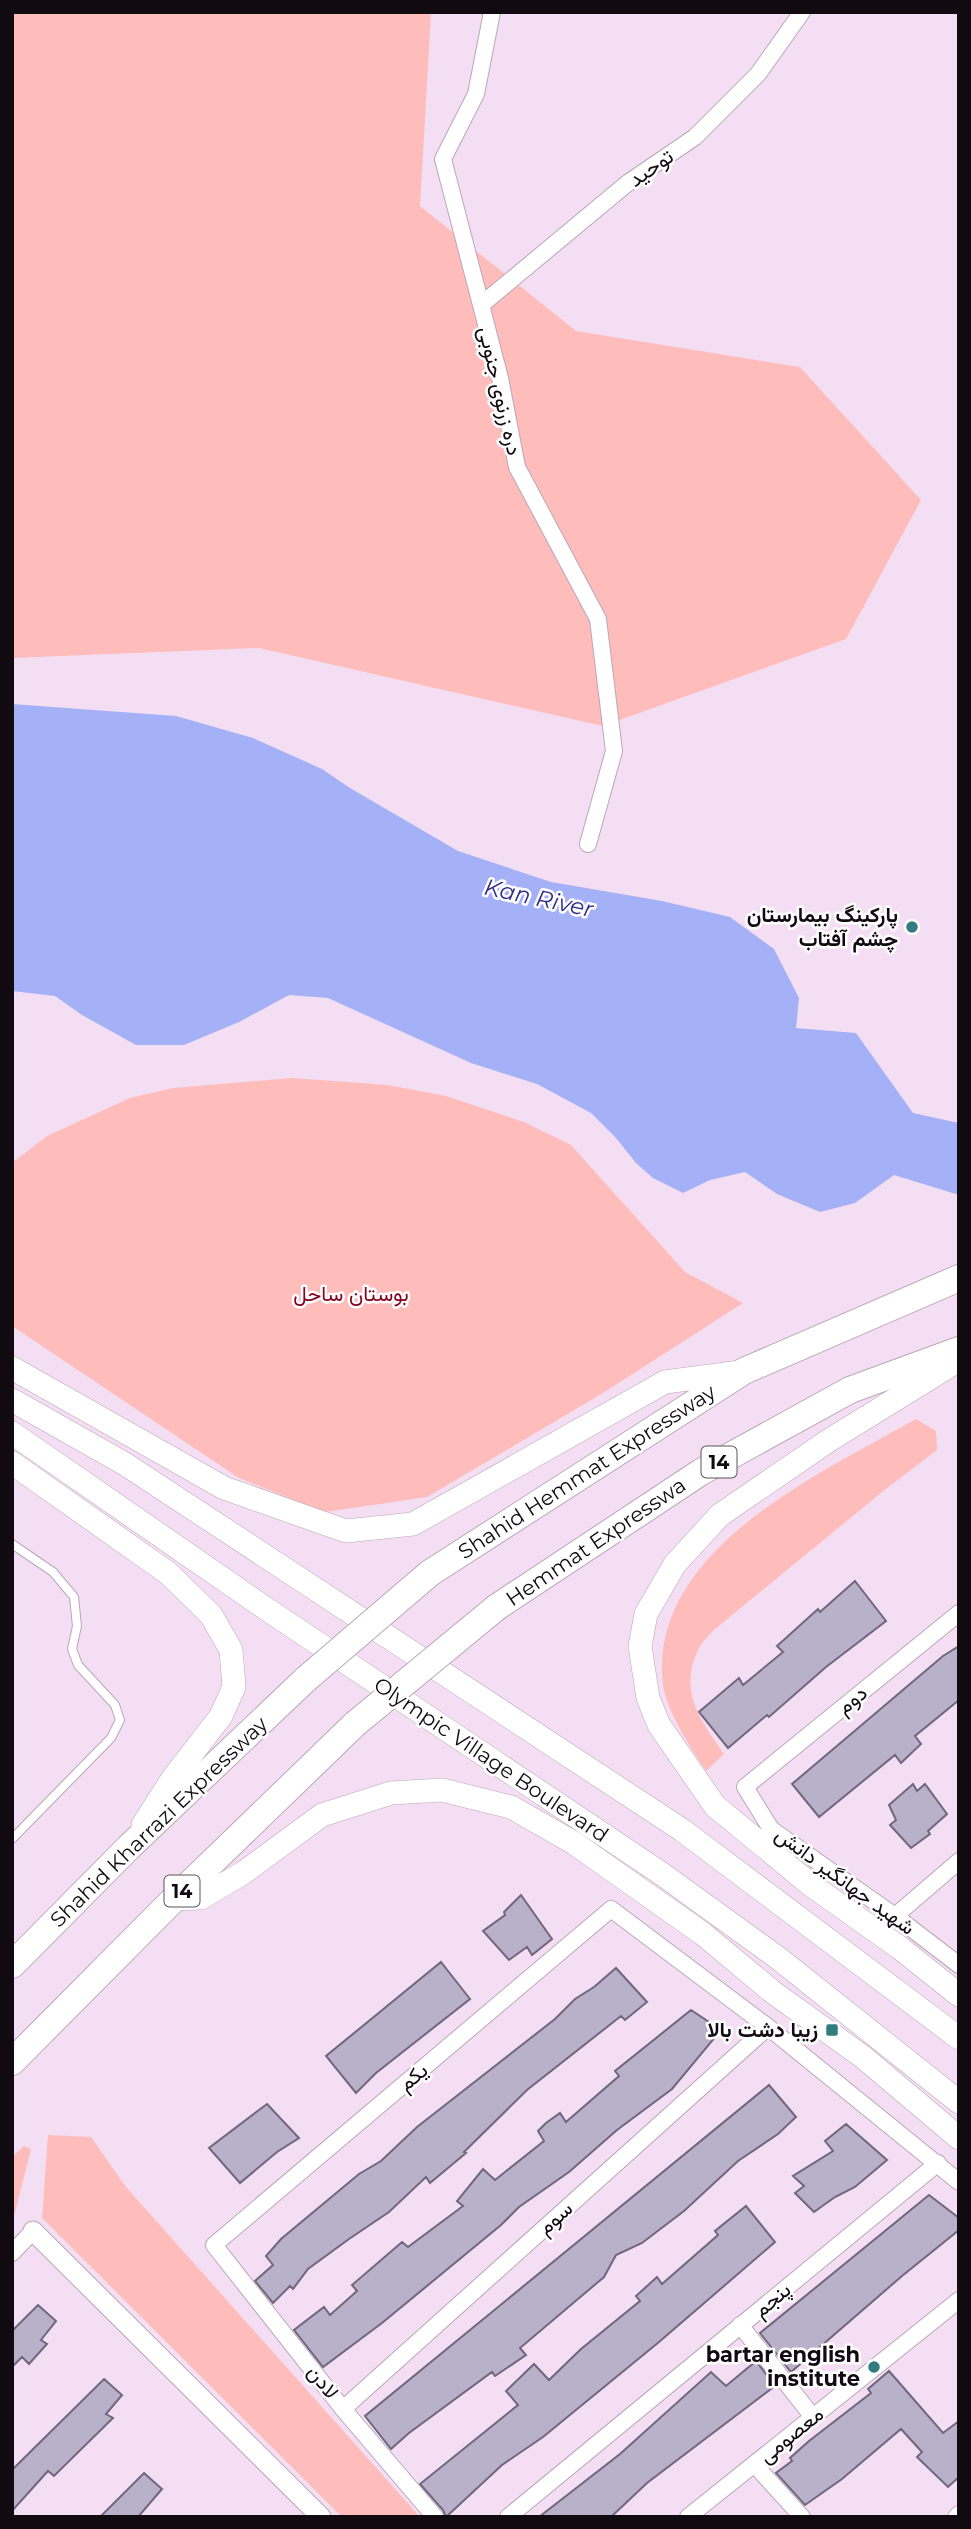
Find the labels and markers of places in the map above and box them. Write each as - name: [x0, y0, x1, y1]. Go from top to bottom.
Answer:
- place label: پاركينگ بيمارستان چشم آفتاب: [747, 902, 898, 953]
- marker: پاركينگ بيمارستان چشم آفتاب: [904, 919, 920, 935]
- place label: زیبا دشت بالا: [707, 2017, 818, 2043]
- marker: زیبا دشت بالا: [824, 2022, 840, 2038]
- place label: bartar english institute: [706, 2342, 860, 2391]
- marker: bartar english institute: [866, 2359, 882, 2375]

